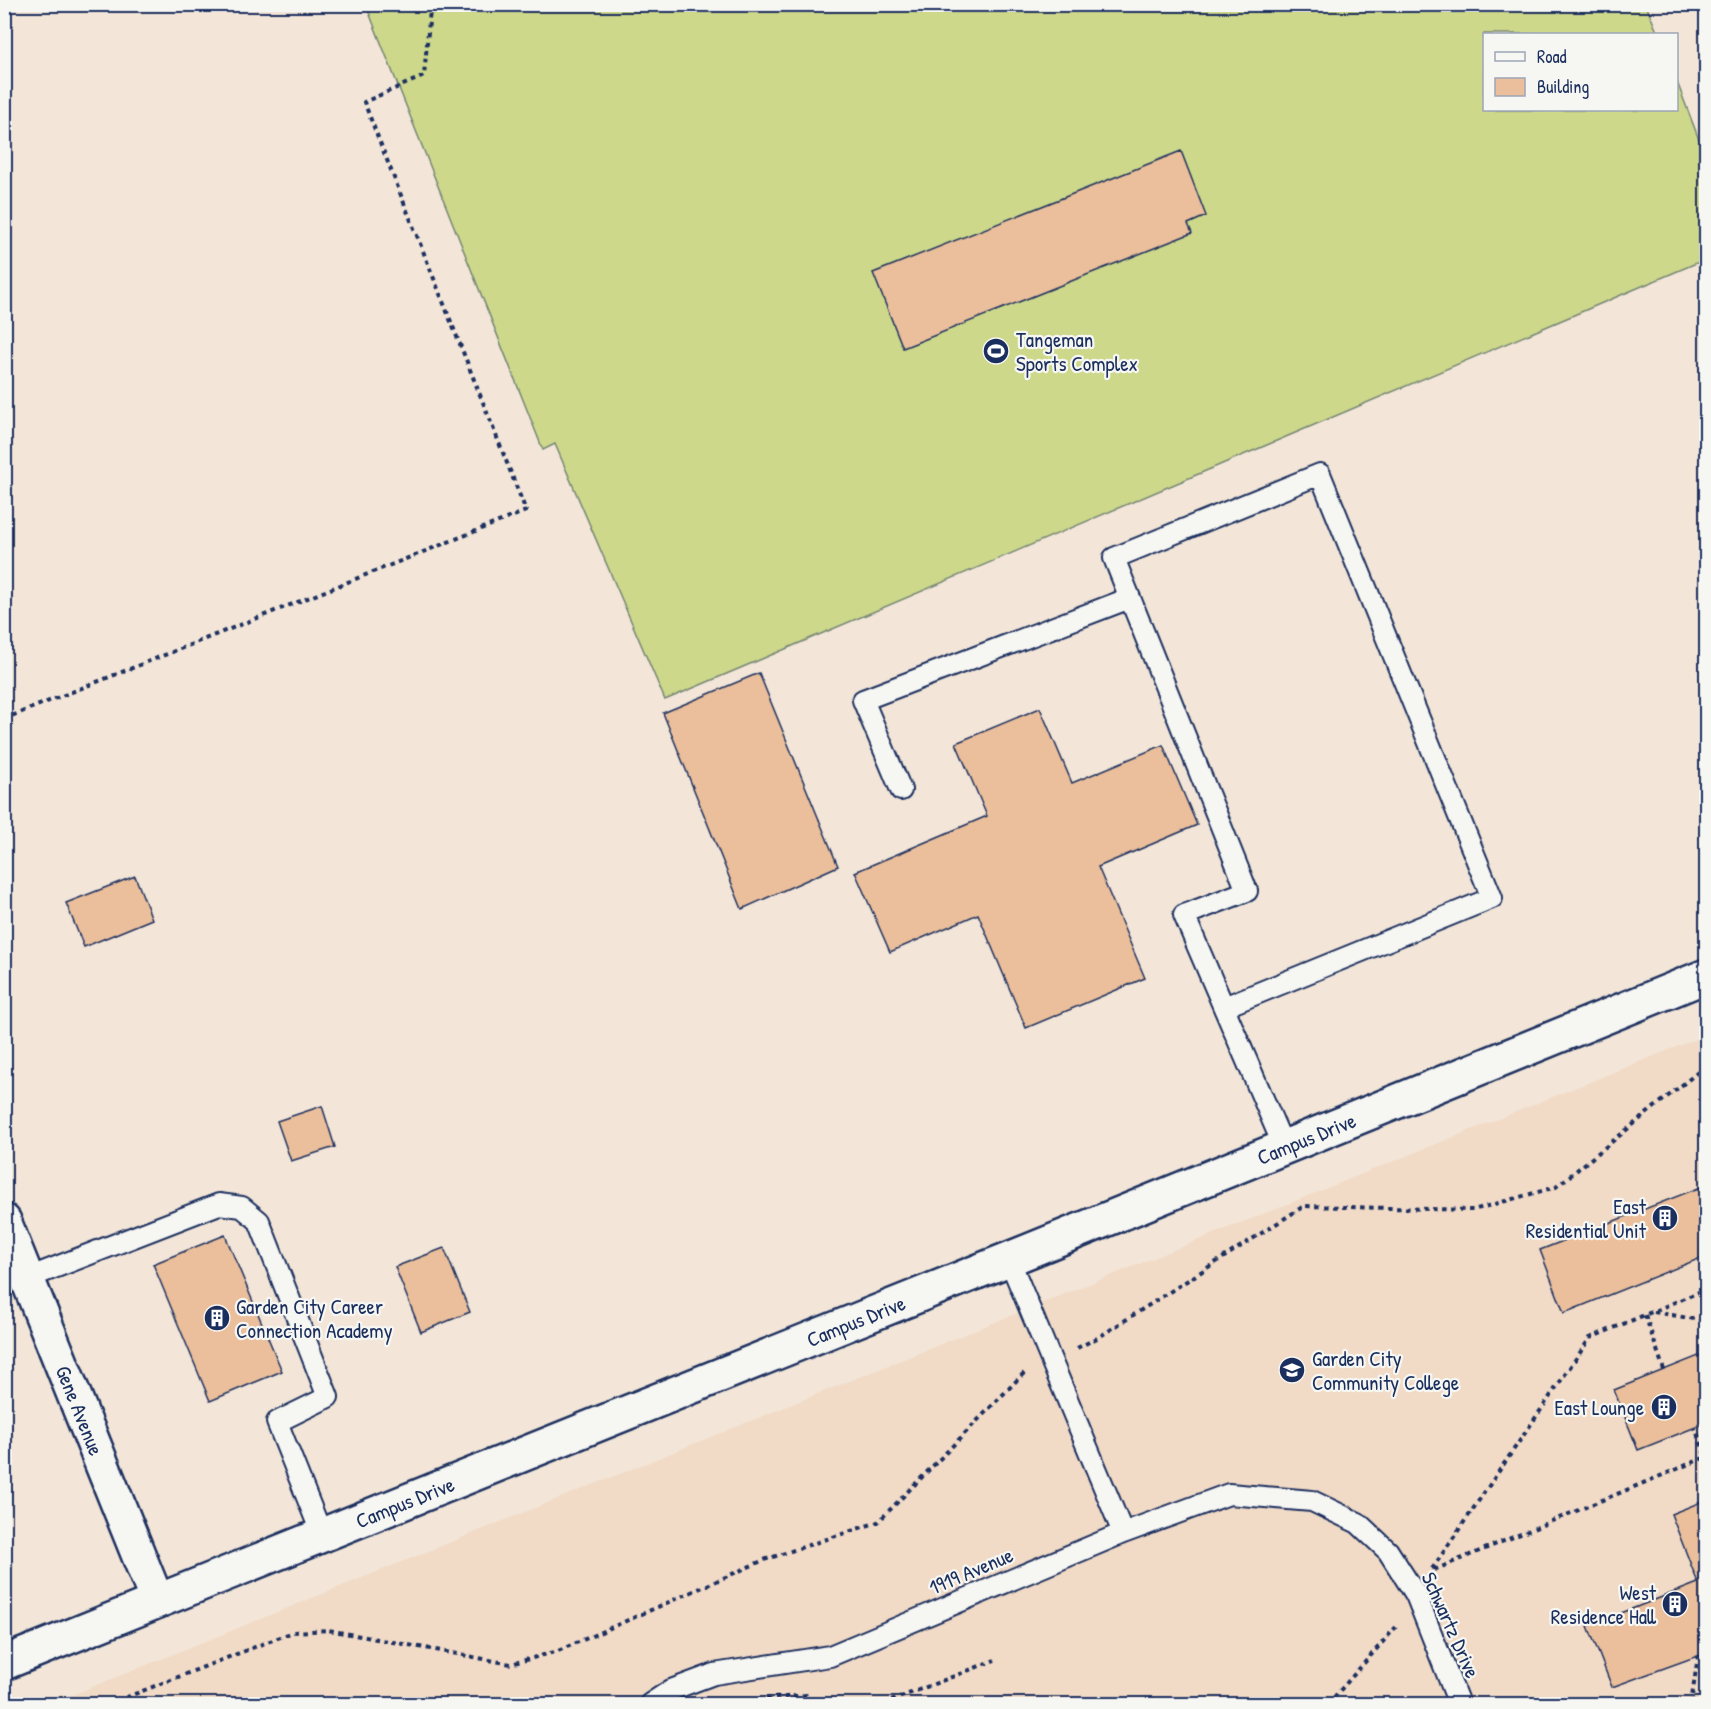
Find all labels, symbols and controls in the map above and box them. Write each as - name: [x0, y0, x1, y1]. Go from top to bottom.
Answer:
- legend: [1483, 33, 1678, 111]
- text: Road: [1537, 44, 1567, 69]
- text: Building: [1537, 74, 1589, 99]
- place label: Tangeman Sports Complex: [1016, 325, 1138, 378]
- sports icon: Tangeman Sports Complex: [981, 336, 1011, 366]
- street label: Campus Drive: [1253, 1105, 1360, 1171]
- place label: East Residential Unit: [1526, 1192, 1647, 1245]
- building icon: East Residential Unit: [1650, 1203, 1680, 1233]
- street label: Campus Drive: [802, 1288, 909, 1353]
- place label: Garden City Career Connection Academy: [236, 1292, 393, 1345]
- building icon: Garden City Career Connection Academy: [202, 1303, 232, 1333]
- place label: Garden City Community College: [1312, 1344, 1459, 1397]
- school or university icon: Garden City Community College: [1277, 1355, 1307, 1385]
- street label: Gene Avenue: [49, 1361, 111, 1459]
- building icon: East Lounge: [1649, 1392, 1679, 1422]
- place label: East Lounge: [1554, 1393, 1644, 1422]
- street label: Campus Drive: [351, 1469, 458, 1535]
- street label: 1919 Avenue: [924, 1540, 1018, 1602]
- street label: Schwartz Drive: [1415, 1567, 1487, 1683]
- place label: West Residence Hall: [1551, 1578, 1657, 1631]
- building icon: West Residence Hall: [1660, 1589, 1690, 1619]

